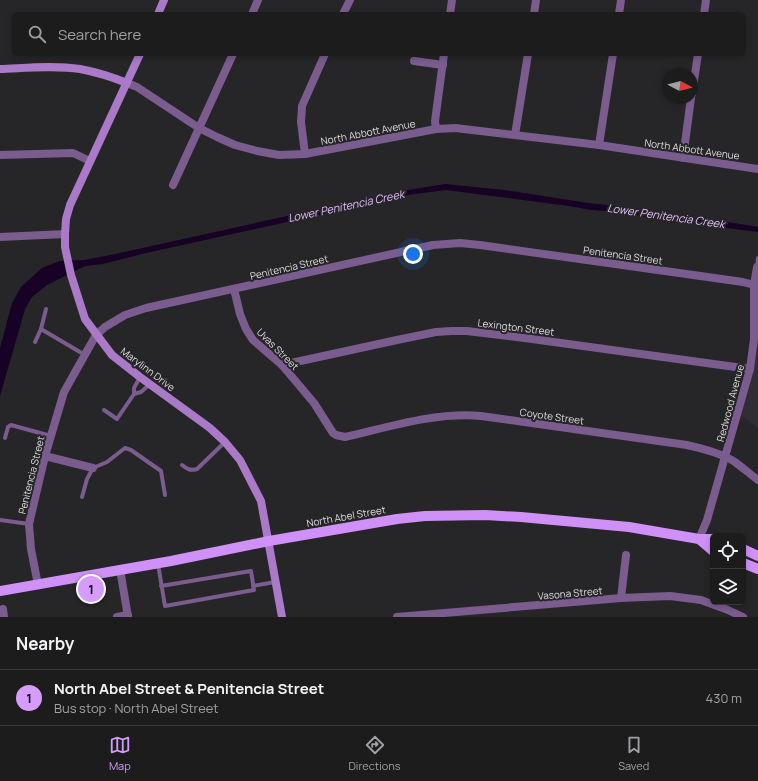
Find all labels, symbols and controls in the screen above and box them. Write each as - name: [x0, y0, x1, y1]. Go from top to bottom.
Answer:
- search box: [12, 12, 746, 56]
- icon: search: [26, 23, 48, 45]
- text: Search here: [58, 24, 141, 45]
- north arrow: [662, 68, 698, 104]
- street label: North Abbott Avenue: [320, 116, 417, 148]
- street label: North Abbott Avenue: [643, 135, 741, 163]
- water label: Lower Penitencia Creek: [286, 186, 407, 225]
- water label: Lower Penitencia Creek: [606, 200, 727, 231]
- street label: Penitencia Street: [582, 242, 664, 268]
- your location: [403, 244, 423, 264]
- street label: Penitencia Street: [248, 251, 330, 283]
- street label: Lexington Street: [477, 315, 555, 339]
- street label: Uvas Street: [254, 325, 302, 373]
- street label: Marylinn Drive: [118, 344, 178, 394]
- street label: Redwood Avenue: [713, 363, 747, 443]
- street label: Coyote Street: [519, 405, 585, 427]
- street label: Penitencia Street: [15, 434, 47, 516]
- street label: North Abel Street: [305, 502, 387, 530]
- map controls: [710, 533, 746, 605]
- button: locate: [710, 533, 746, 569]
- button: layers: [710, 569, 746, 605]
- pin: 1: [78, 574, 104, 604]
- street label: Vasona Street: [537, 583, 603, 603]
- text: Nearby: [16, 632, 74, 655]
- text: North Abel Street & Penitencia Street: [54, 678, 324, 699]
- text: 1: [26, 689, 32, 707]
- text: 430 m: [706, 689, 742, 707]
- text: Bus stop · North Abel Street: [54, 699, 219, 717]
- tab: Map: [109, 734, 131, 773]
- tab: Directions: [348, 734, 401, 773]
- tab: Saved: [618, 734, 649, 773]

